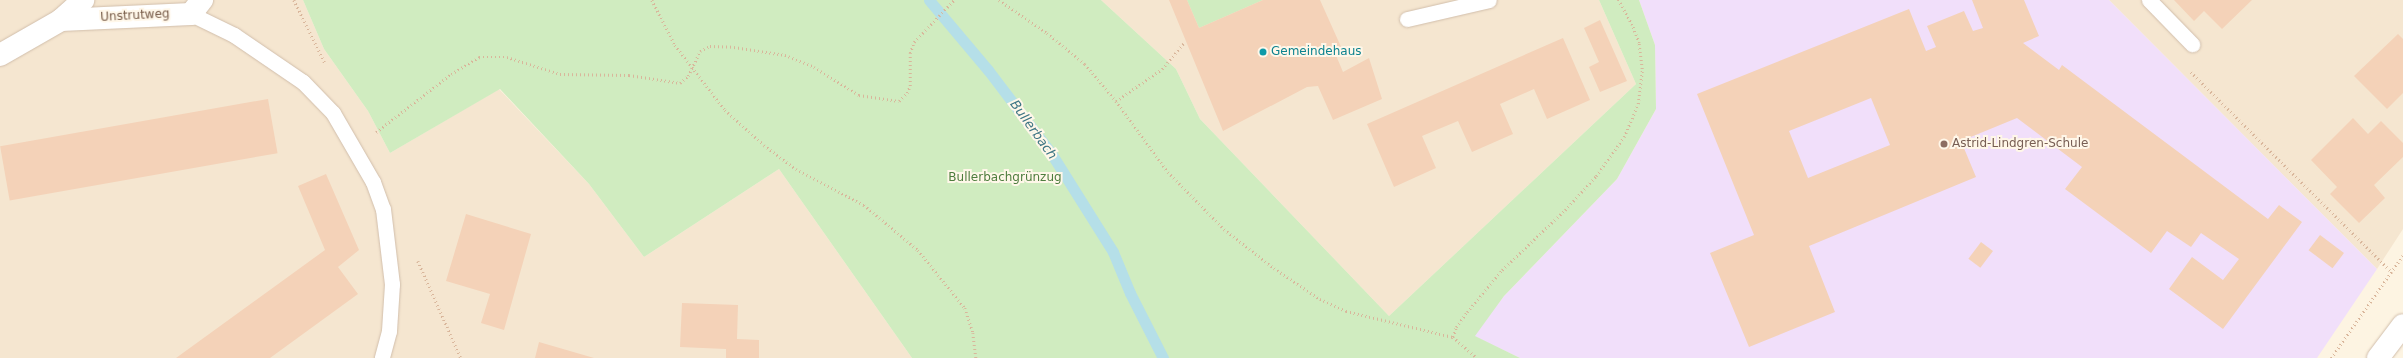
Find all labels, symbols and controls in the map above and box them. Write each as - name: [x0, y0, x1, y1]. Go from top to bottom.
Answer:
- street label: Unstrutweg: [100, 7, 170, 25]
- place label: Gemeindehaus: [1271, 45, 1362, 59]
- marker: Gemeindehaus: [1258, 47, 1268, 57]
- water label: Bullerbach: [1006, 97, 1060, 163]
- place label: Astrid-Lindgren-Schule: [1952, 137, 2088, 151]
- marker: Astrid-Lindgren-Schule: [1939, 139, 1949, 149]
- park label: Bullerbachgrünzug: [948, 171, 1062, 185]

